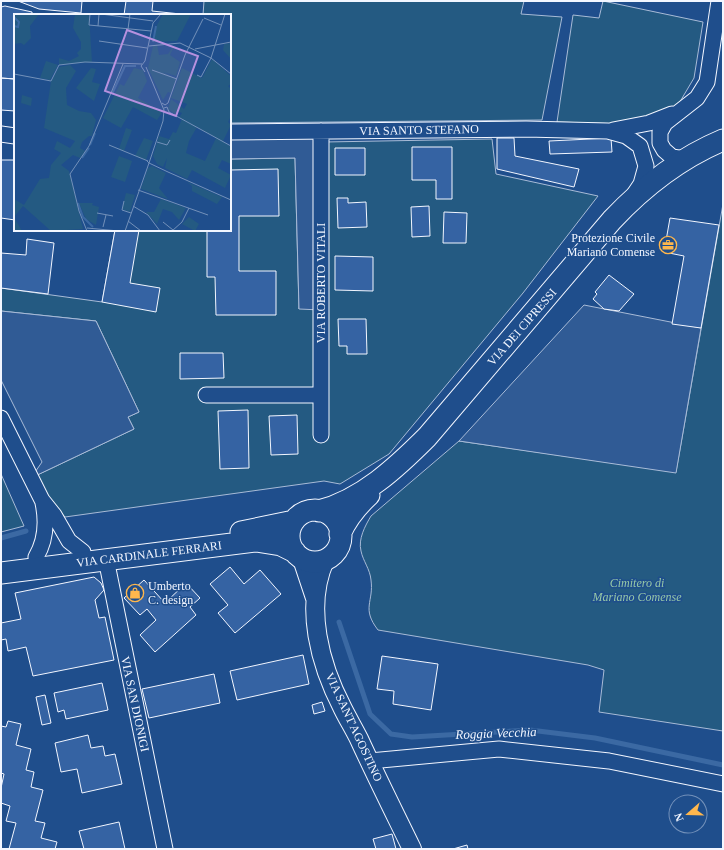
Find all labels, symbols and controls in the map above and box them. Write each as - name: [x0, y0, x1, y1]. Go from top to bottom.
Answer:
- inset map: [14, 14, 231, 231]
- street label: VIA SANTO STEFANO: [359, 122, 479, 138]
- street label: VIA ROBERTO VITALI: [314, 223, 328, 343]
- place label: Protezione Civile Mariano Comense: [567, 231, 655, 259]
- office icon: Protezione Civile Mariano Comense: [658, 235, 678, 255]
- street label: VIA DEI CIPRESSI: [485, 285, 559, 369]
- street label: VIA CARDINALE FERRARI: [75, 538, 223, 570]
- park label: Cimitero di Mariano Comense: [592, 576, 682, 604]
- place label: Umberto C. design: [148, 579, 193, 607]
- shop icon: Umberto C. design: [125, 583, 145, 603]
- street label: VIA SAN DIONIGI: [118, 655, 152, 753]
- street label: VIA SANT'AGOSTINO: [323, 670, 386, 784]
- water label: Roggia Vecchia: [454, 724, 537, 742]
- north arrow: [668, 794, 708, 834]
- text: N: [672, 812, 686, 823]

